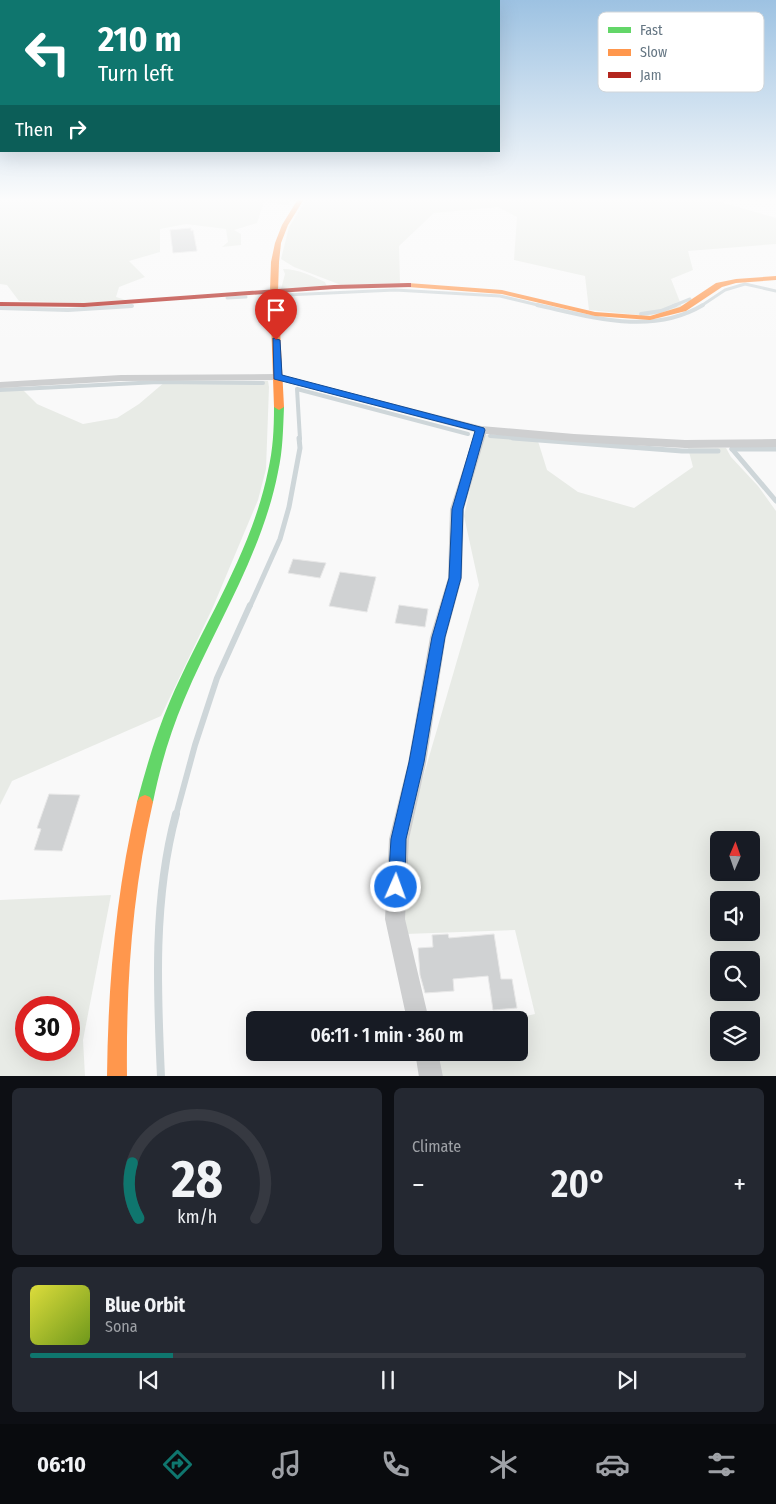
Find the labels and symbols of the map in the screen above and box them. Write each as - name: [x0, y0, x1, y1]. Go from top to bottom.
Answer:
- legend: [598, 12, 764, 92]
- text: Fast: [640, 22, 663, 39]
- text: Slow: [640, 44, 667, 61]
- text: Jam: [640, 67, 661, 84]
- pin: [255, 289, 297, 340]
- north arrow: [710, 831, 760, 881]
- position arrow: [369, 860, 421, 912]
- speed limit sign: 30: [15, 996, 80, 1061]

